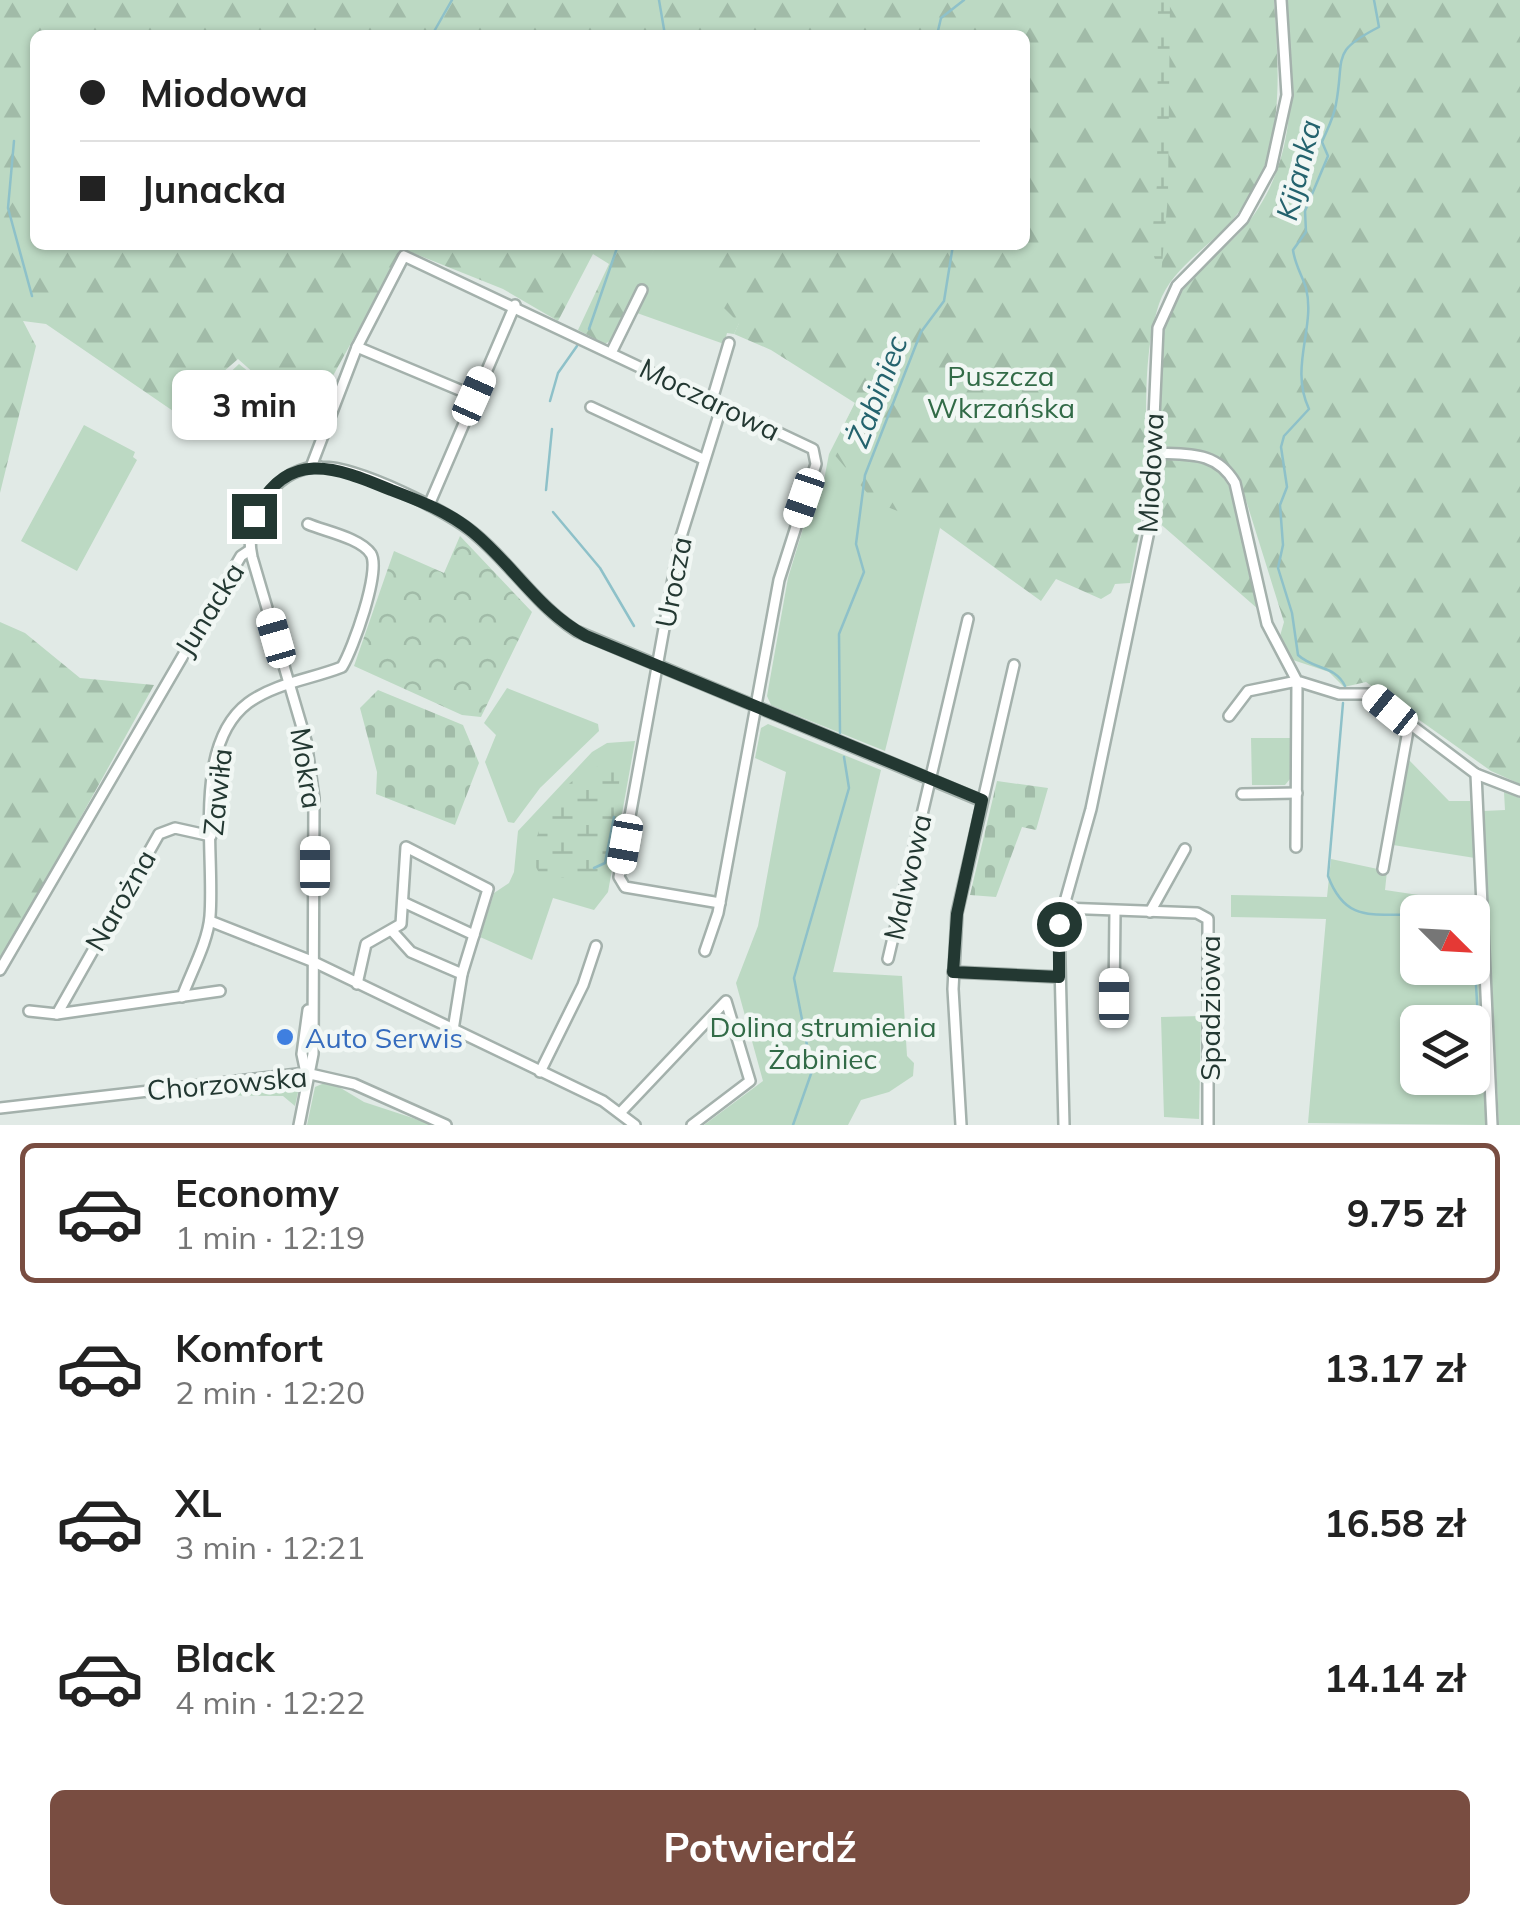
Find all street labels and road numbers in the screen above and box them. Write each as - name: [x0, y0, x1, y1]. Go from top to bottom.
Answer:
- street label: Moczarowa: [634, 350, 786, 448]
- street label: Miodowa: [1129, 412, 1171, 534]
- street label: Urocza: [647, 534, 699, 630]
- street label: Junacka: [167, 556, 251, 662]
- street label: Mokra: [283, 725, 331, 811]
- street label: Zawiła: [195, 747, 239, 837]
- street label: Malwowa: [876, 811, 938, 943]
- street label: Narożna: [77, 843, 163, 957]
- street label: Spadziowa: [1192, 935, 1227, 1081]
- street label: Chorzowska: [145, 1059, 309, 1107]

